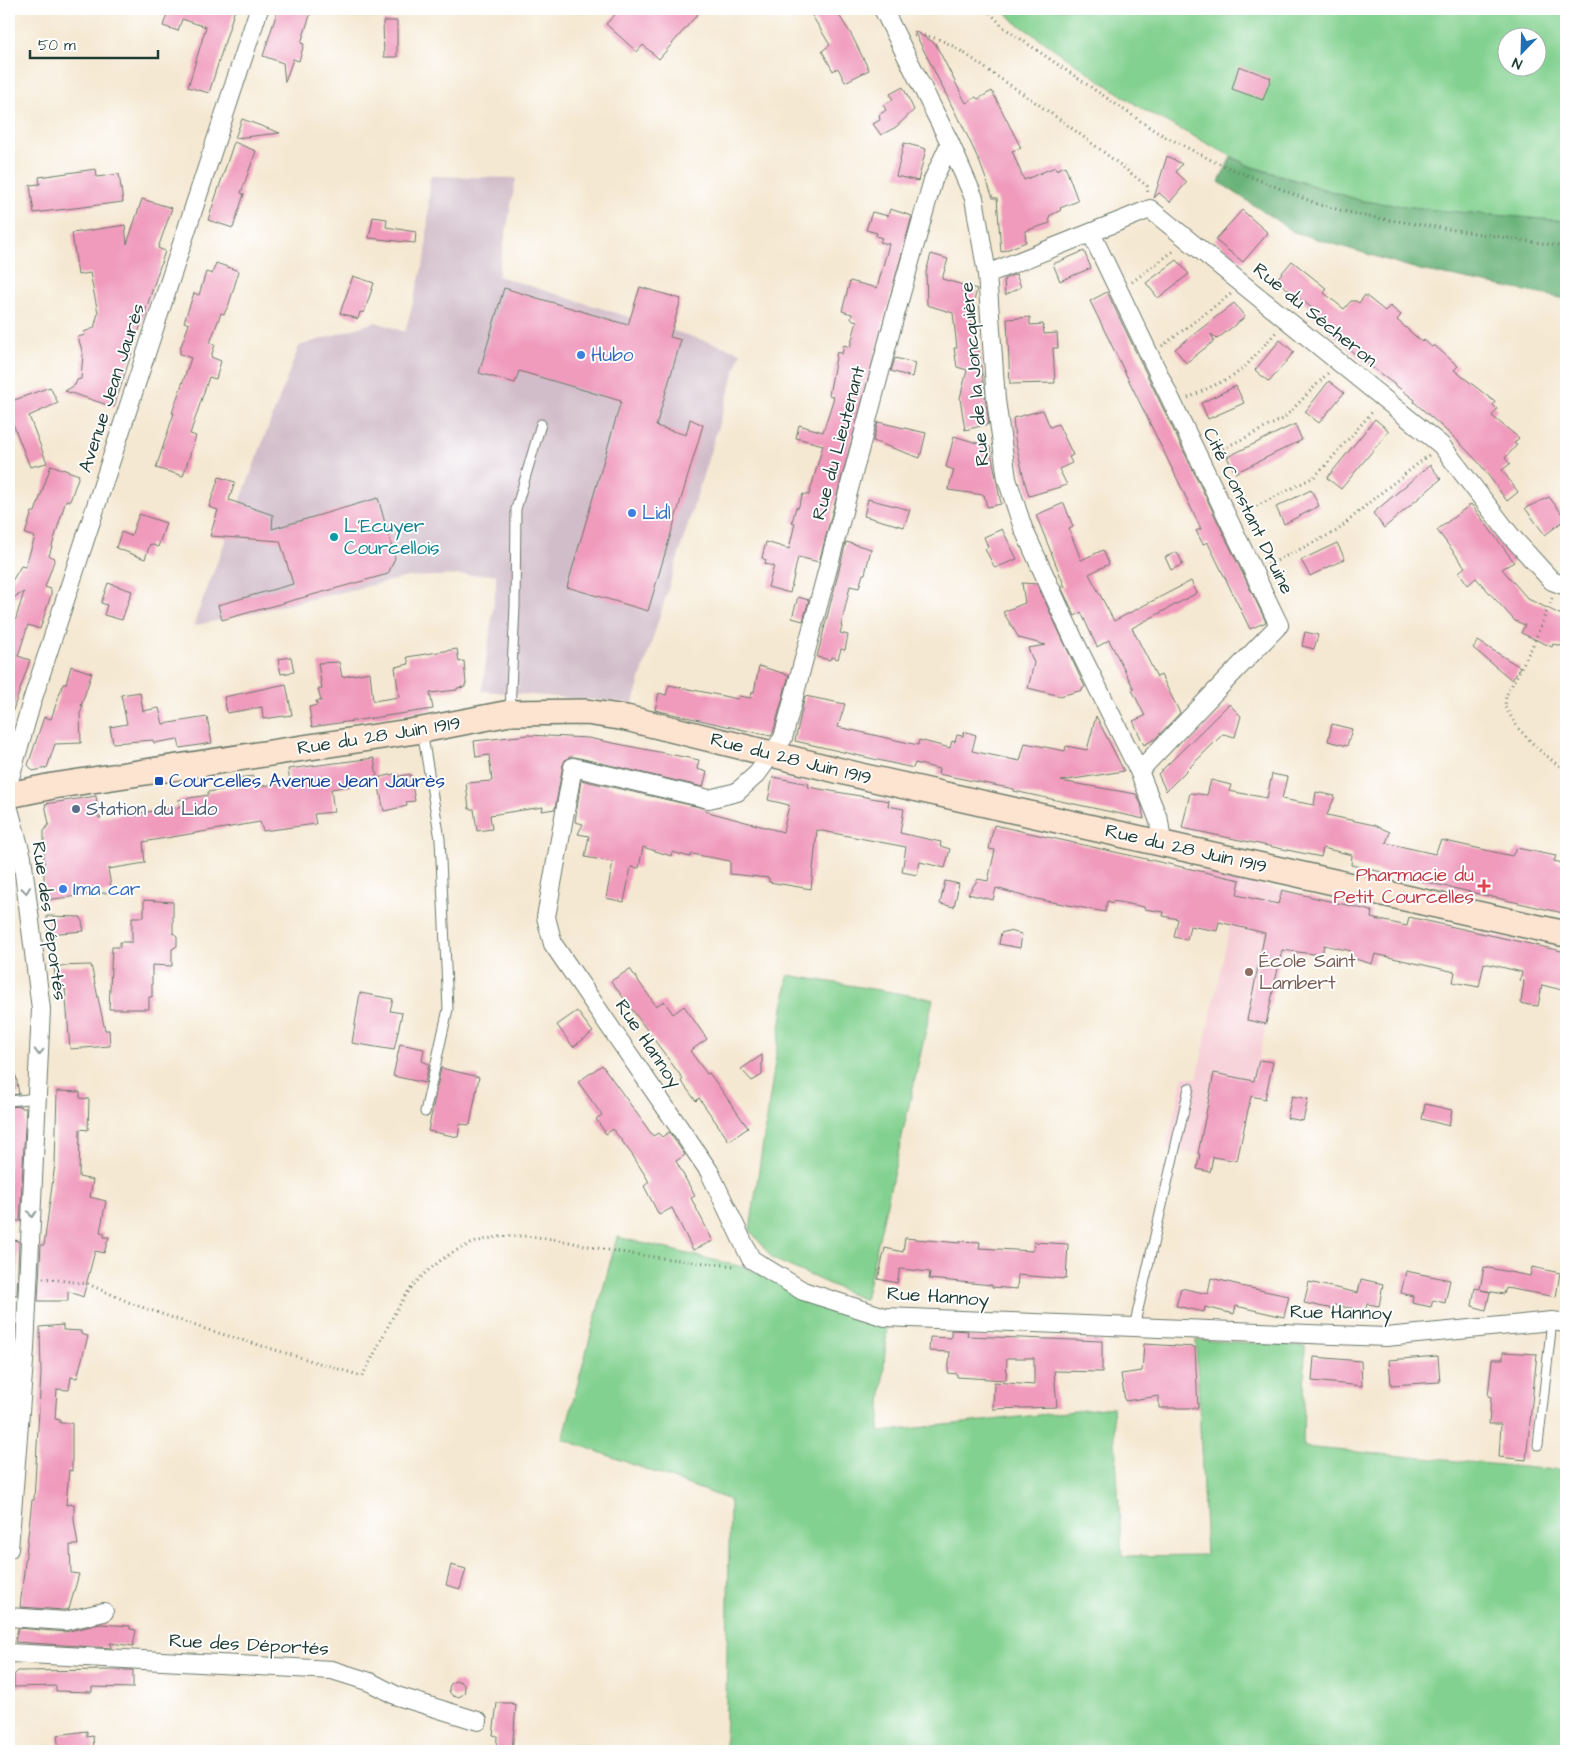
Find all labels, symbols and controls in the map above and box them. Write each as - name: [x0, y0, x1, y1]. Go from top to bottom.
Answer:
- scale bar: [30, 28, 158, 60]
- north arrow: [1498, 28, 1548, 78]
- text: 50 m: [38, 35, 76, 56]
- text: N: [1509, 52, 1525, 74]
- street label: Rue du Sécheron: [1247, 256, 1383, 374]
- street label: Rue de la Joncquière: [954, 281, 996, 467]
- street label: Avenue Jean Jaurès: [72, 300, 152, 476]
- place label: Hubo: [591, 342, 634, 369]
- marker: Hubo: [575, 349, 587, 361]
- street label: Rue du Lieutenant: [805, 363, 873, 523]
- street label: Cité Constant Druine: [1196, 423, 1300, 599]
- place label: Lidl: [642, 500, 671, 527]
- marker: Lidl: [626, 507, 638, 519]
- place label: L'Ecuyer Courcellois: [344, 513, 440, 562]
- marker: L'Ecuyer Courcellois: [328, 531, 340, 543]
- street label: Rue du 28 Juin 1919: [295, 710, 463, 762]
- street label: Rue du 28 Juin 1919: [708, 726, 874, 792]
- place label: Courcelles Avenue Jean Jaurès: [169, 768, 445, 795]
- marker: Courcelles Avenue Jean Jaurès: [153, 775, 165, 787]
- place label: Station du Lido: [86, 796, 218, 823]
- marker: Station du Lido: [70, 803, 82, 815]
- street label: Rue du 28 Juin 1919: [1103, 817, 1269, 881]
- street label: Rue des Déportés: [24, 840, 74, 1002]
- place label: Pharmacie du Petit Courcelles: [1333, 862, 1474, 911]
- place label: Ima car: [73, 876, 141, 903]
- marker: Pharmacie du Petit Courcelles: [1478, 880, 1490, 892]
- marker: Ima car: [57, 883, 69, 895]
- one-way arrow: [20, 887, 31, 895]
- place label: École Saint Lambert: [1259, 948, 1356, 997]
- marker: École Saint Lambert: [1243, 966, 1255, 978]
- street label: Rue Hannoy: [607, 994, 688, 1095]
- one-way arrow: [33, 1048, 44, 1056]
- one-way arrow: [26, 1211, 37, 1219]
- street label: Rue Hannoy: [886, 1280, 991, 1315]
- street label: Rue Hannoy: [1290, 1299, 1393, 1328]
- street label: Rue des Déportés: [168, 1627, 330, 1663]

